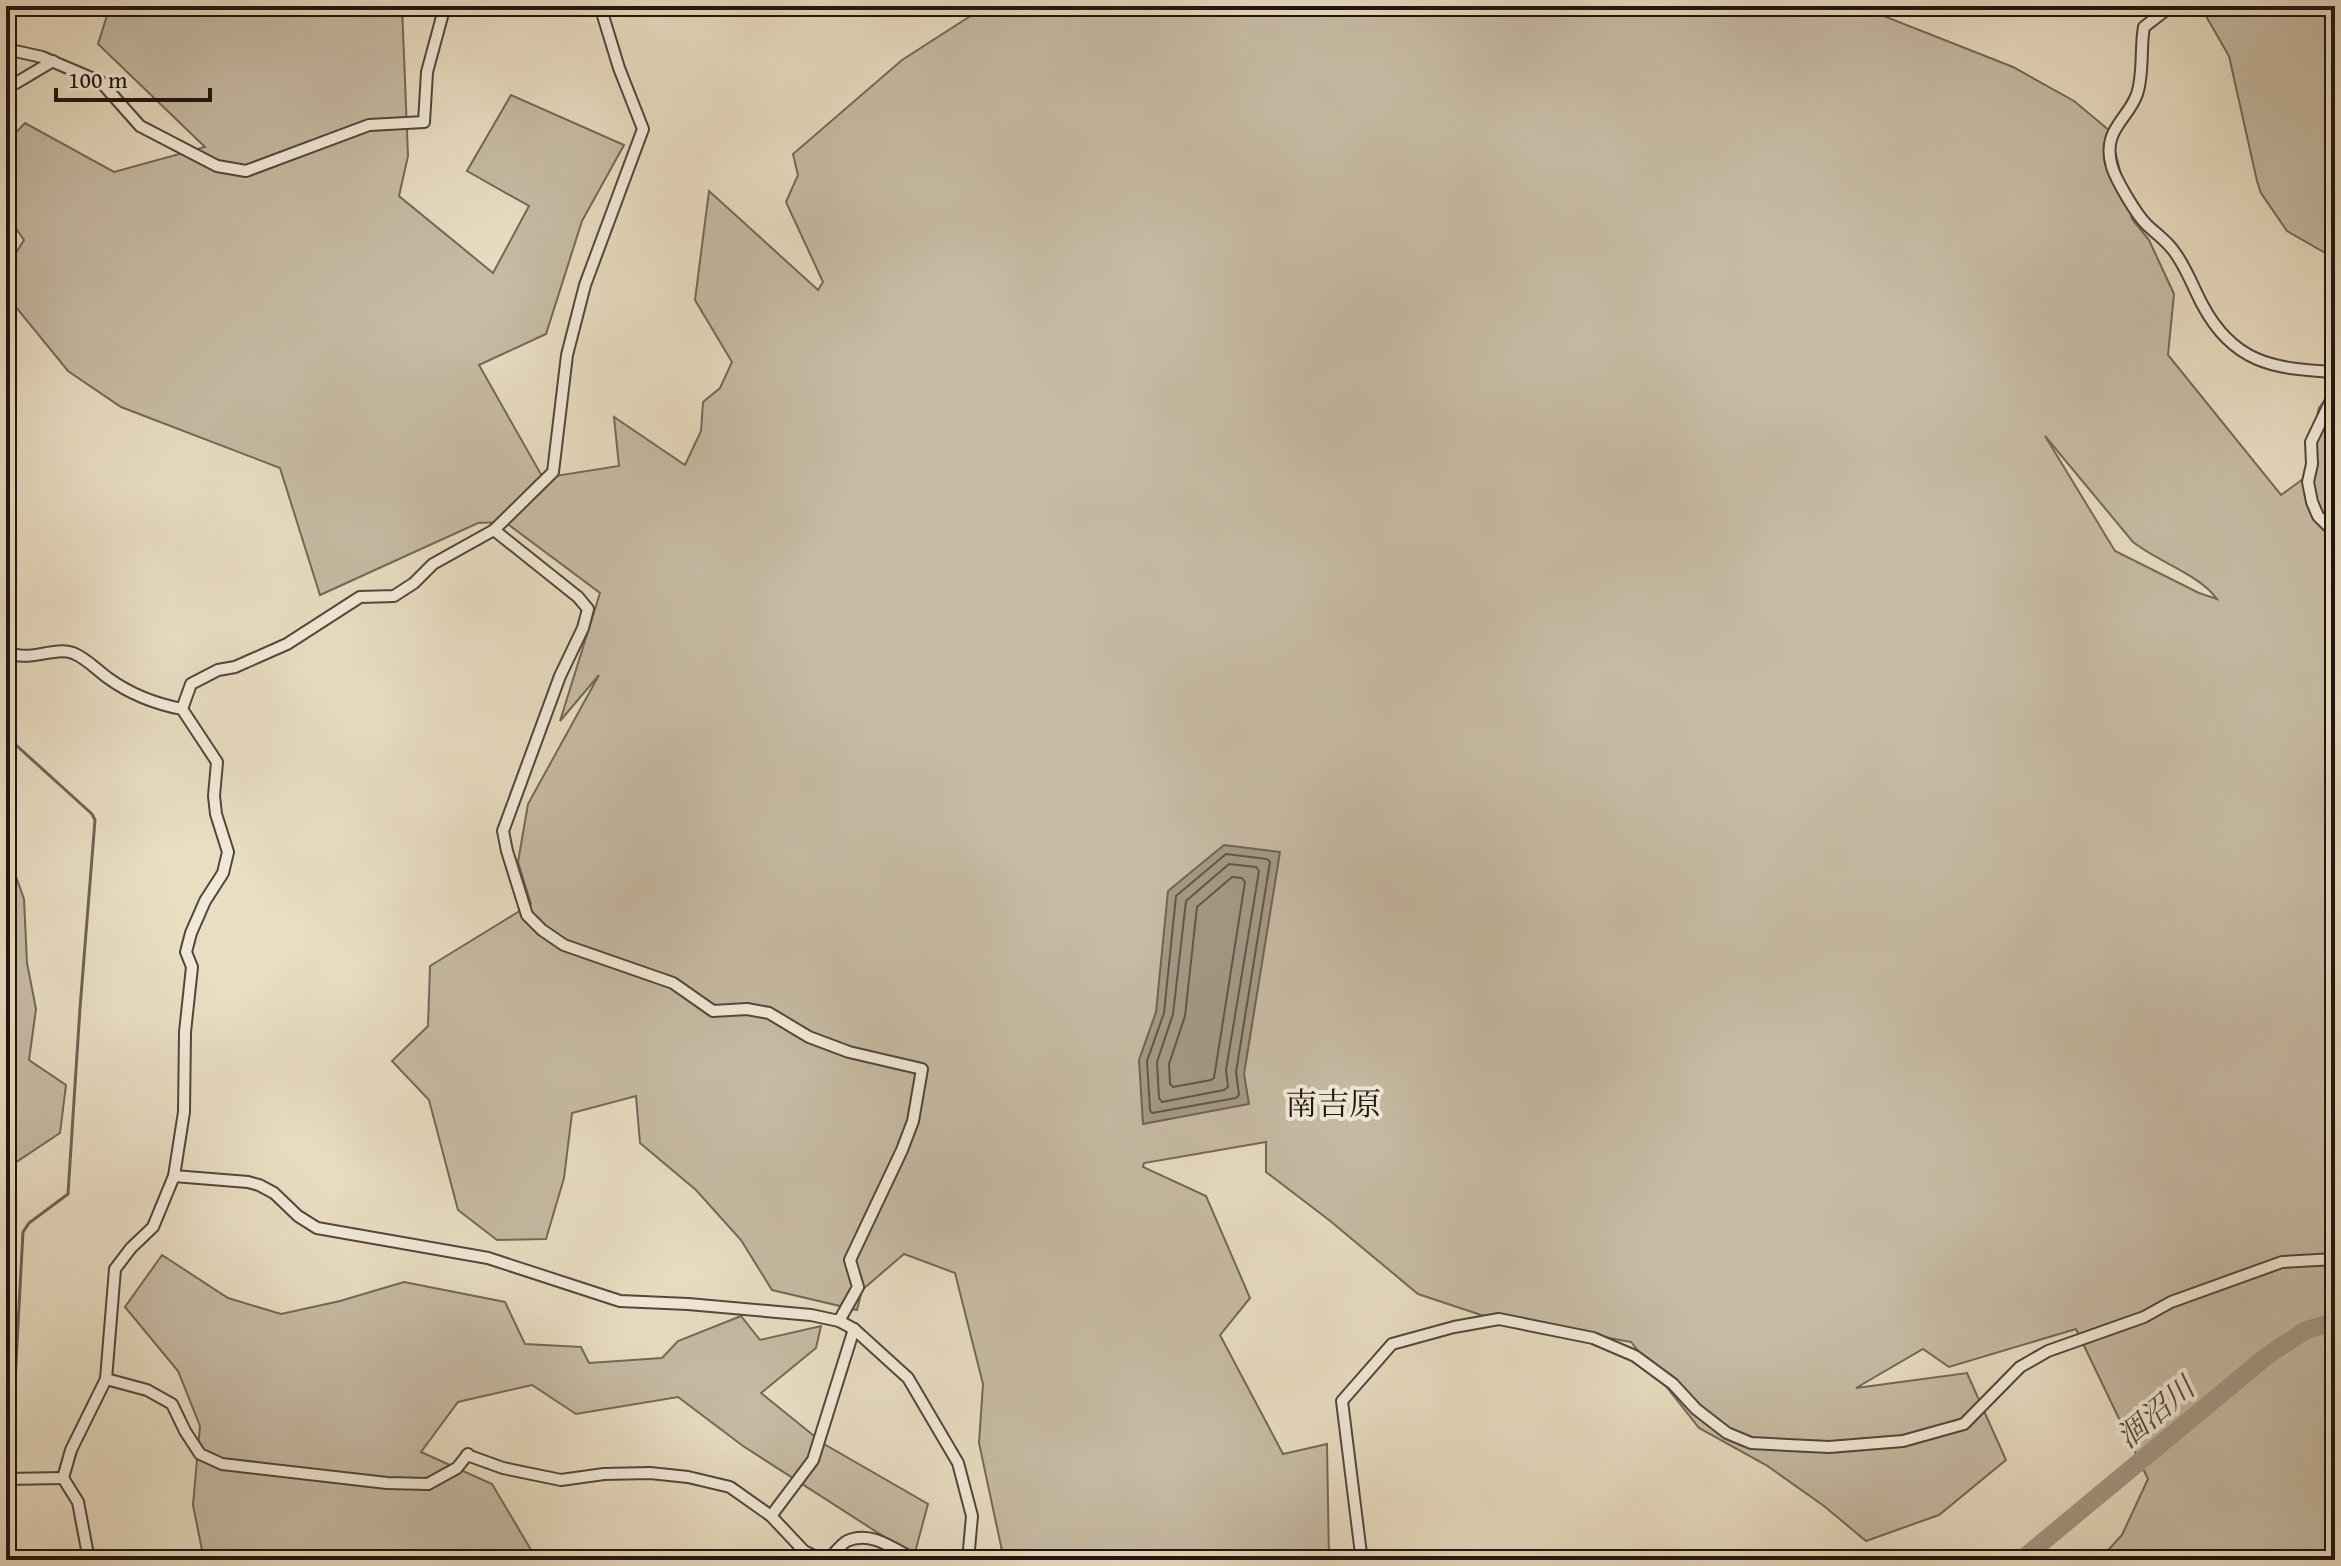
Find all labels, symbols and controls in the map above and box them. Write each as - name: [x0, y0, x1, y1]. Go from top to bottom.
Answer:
- scale bar: [56, 52, 210, 102]
- text: 100 m: [68, 62, 128, 97]
- district label: 南吉原: [1285, 1080, 1381, 1127]
- water label: 涸沼川: [2106, 1364, 2206, 1458]

